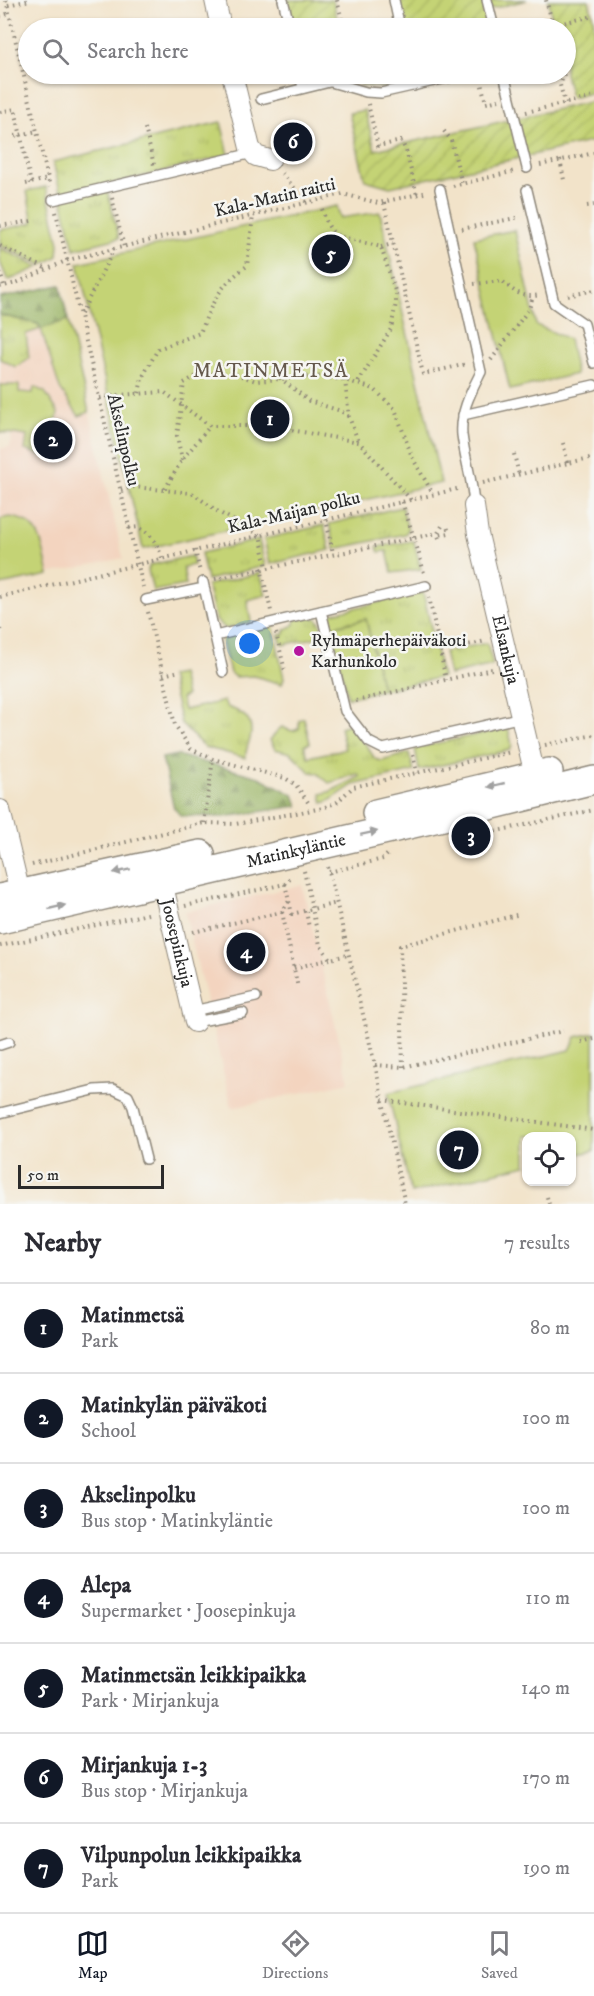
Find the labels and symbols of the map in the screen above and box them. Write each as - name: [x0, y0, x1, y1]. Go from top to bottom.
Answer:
- pin: 6: [274, 120, 312, 164]
- street label: Kala-Matin raitti: [212, 173, 338, 223]
- pin: 5: [312, 232, 350, 276]
- district label: MATINMETSÄ: [193, 359, 349, 384]
- street label: Akselinpolku: [102, 392, 144, 489]
- pin: 1: [250, 396, 290, 442]
- pin: 2: [34, 418, 72, 462]
- street label: Kala-Maijan polku: [226, 487, 363, 539]
- street label: Elsankuja: [486, 613, 524, 687]
- your location: [235, 629, 264, 658]
- place label: Ryhmäperhepäiväkoti Karhunkolo: [311, 630, 467, 673]
- marker: Ryhmäperhepäiväkoti Karhunkolo: [292, 644, 306, 658]
- one-way arrow: [487, 780, 505, 790]
- pin: 3: [452, 814, 490, 858]
- one-way arrow: [360, 828, 379, 837]
- street label: Matinkyläntie: [244, 829, 348, 873]
- one-way arrow: [112, 867, 131, 876]
- street label: Joosepinkuja: [155, 894, 198, 990]
- one-way arrow: [48, 901, 66, 911]
- pin: 4: [226, 930, 266, 974]
- pin: 7: [440, 1128, 478, 1172]
- scale bar: [18, 1162, 164, 1190]

